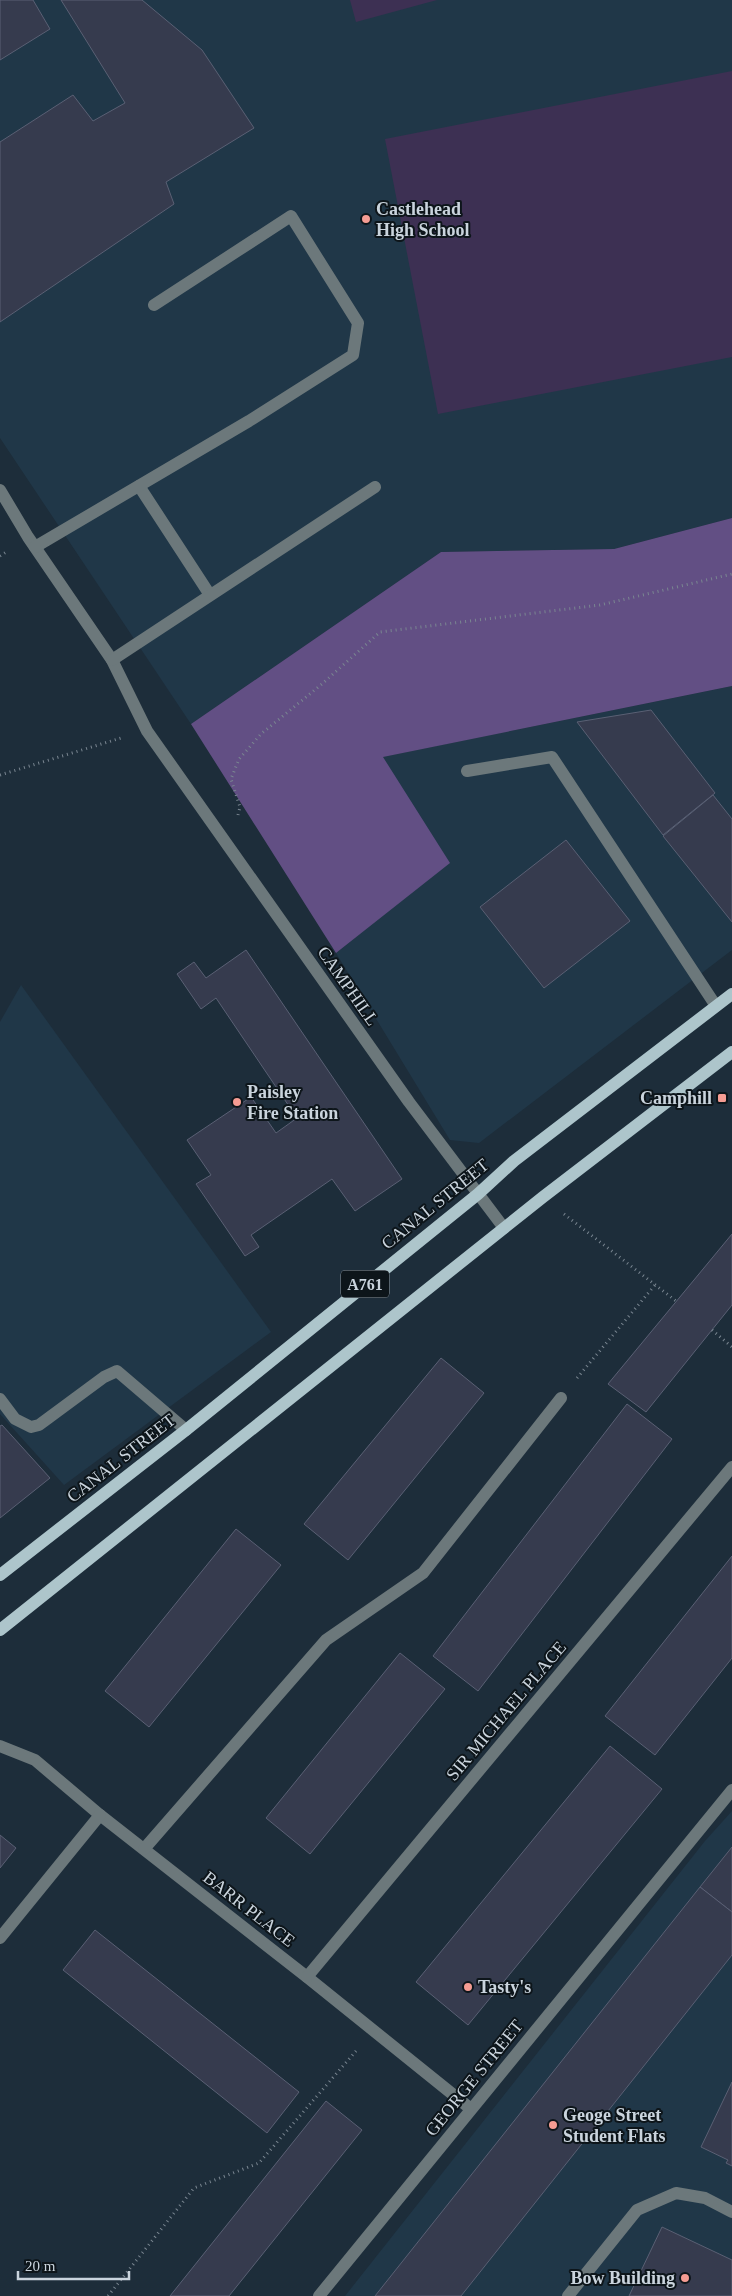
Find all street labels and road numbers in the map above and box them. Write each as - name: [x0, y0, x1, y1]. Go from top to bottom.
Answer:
- street label: CAMPHILL: [313, 943, 383, 1029]
- street label: CANAL STREET: [377, 1155, 493, 1253]
- road number: A761: [341, 1270, 389, 1298]
- street label: CANAL STREET: [63, 1410, 179, 1506]
- street label: SIR MICHAEL PLACE: [442, 1637, 570, 1785]
- street label: BARR PLACE: [199, 1867, 299, 1951]
- street label: GEORGE STREET: [421, 2016, 527, 2140]

